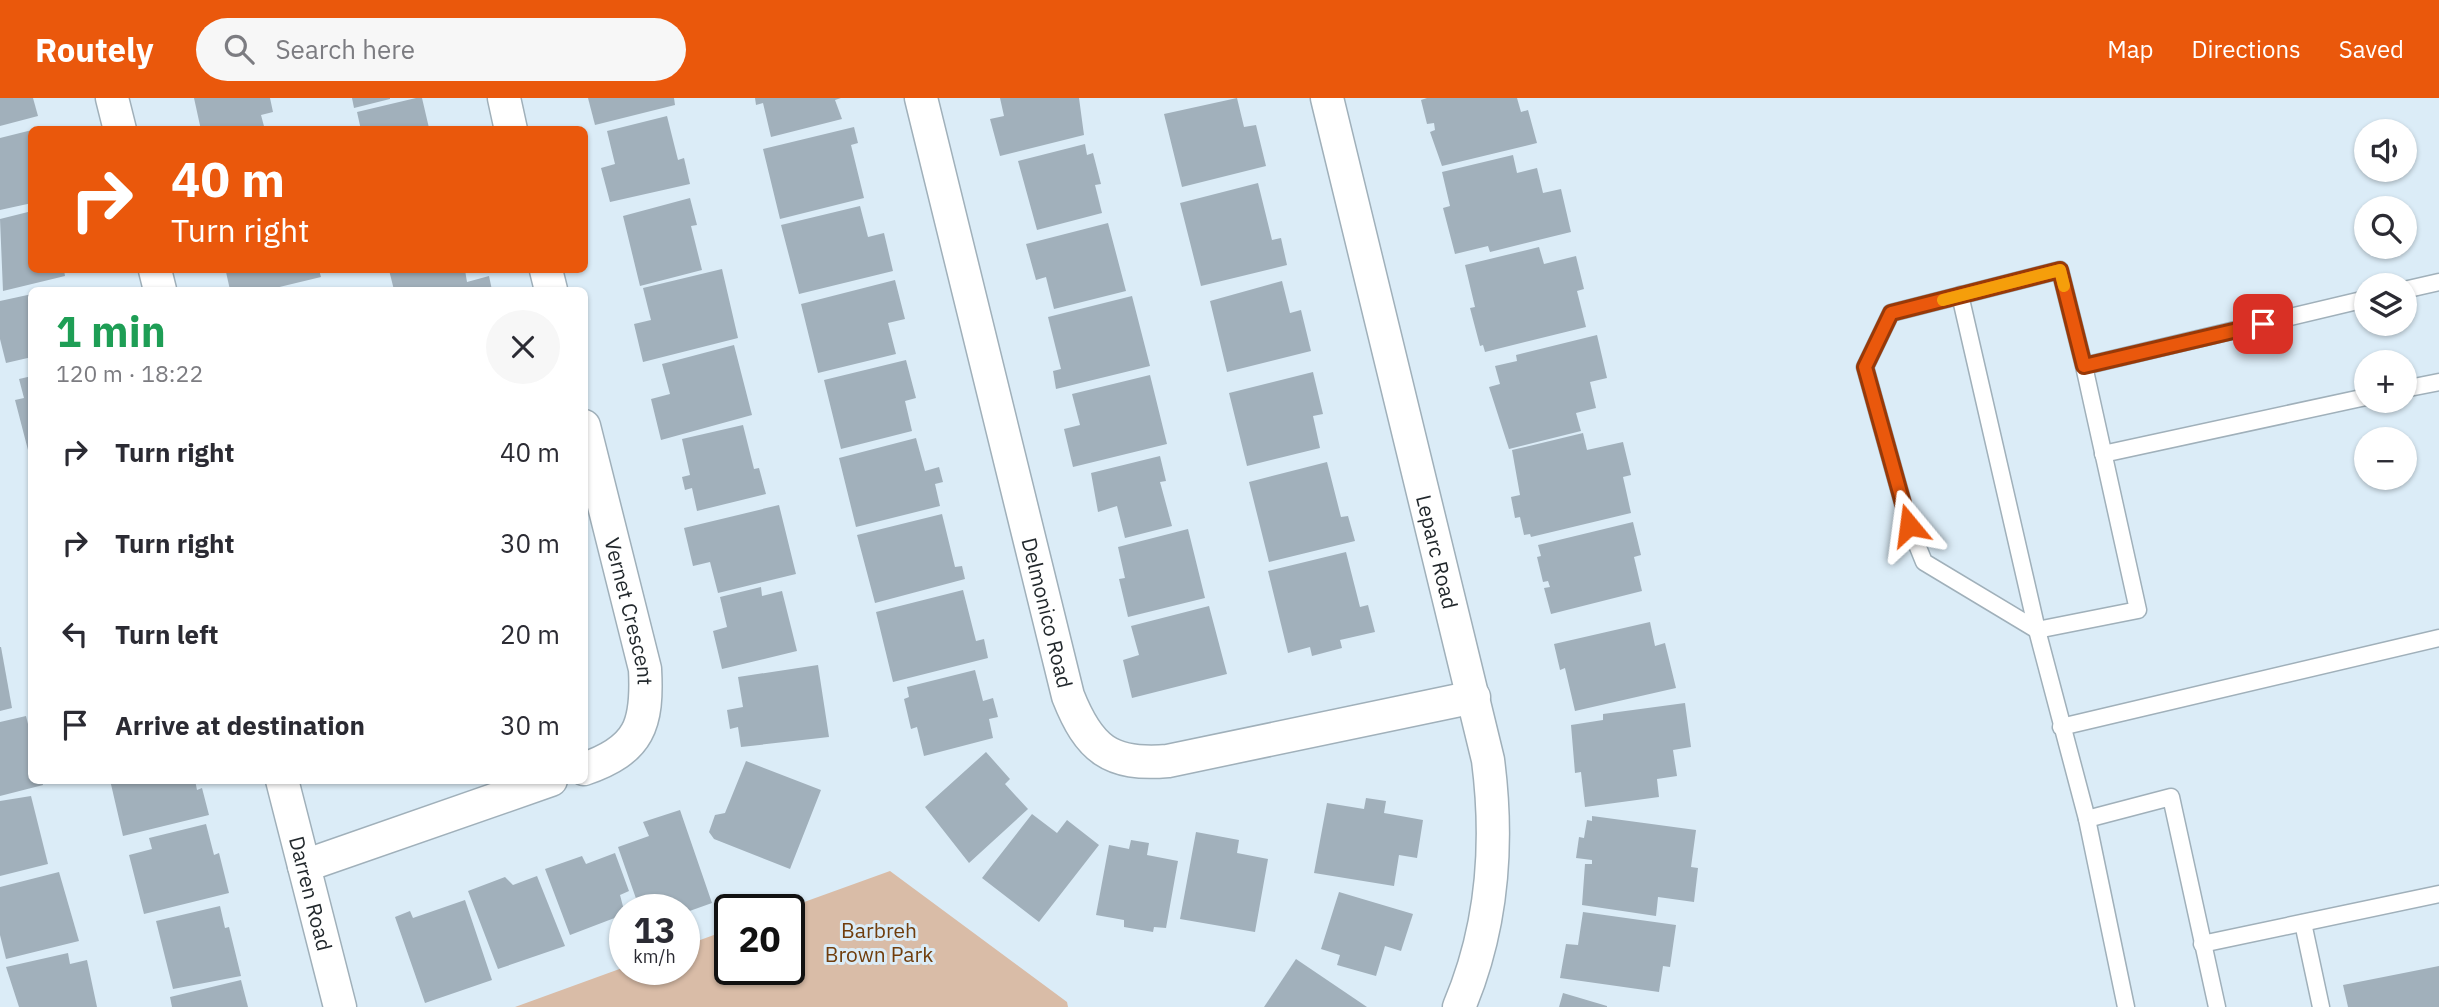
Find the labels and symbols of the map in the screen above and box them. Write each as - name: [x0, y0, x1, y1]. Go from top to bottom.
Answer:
- pin: [2233, 294, 2293, 354]
- position arrow: [1872, 488, 1946, 562]
- street label: Leparc Road: [1410, 492, 1465, 612]
- street label: Vernet Crescent: [599, 535, 660, 686]
- street label: Delmonico Road: [1016, 535, 1080, 691]
- street label: Darren Road: [283, 833, 339, 954]
- speed limit sign: 20: [714, 894, 805, 985]
- park label: Barbreh Brown Park: [825, 916, 933, 968]

